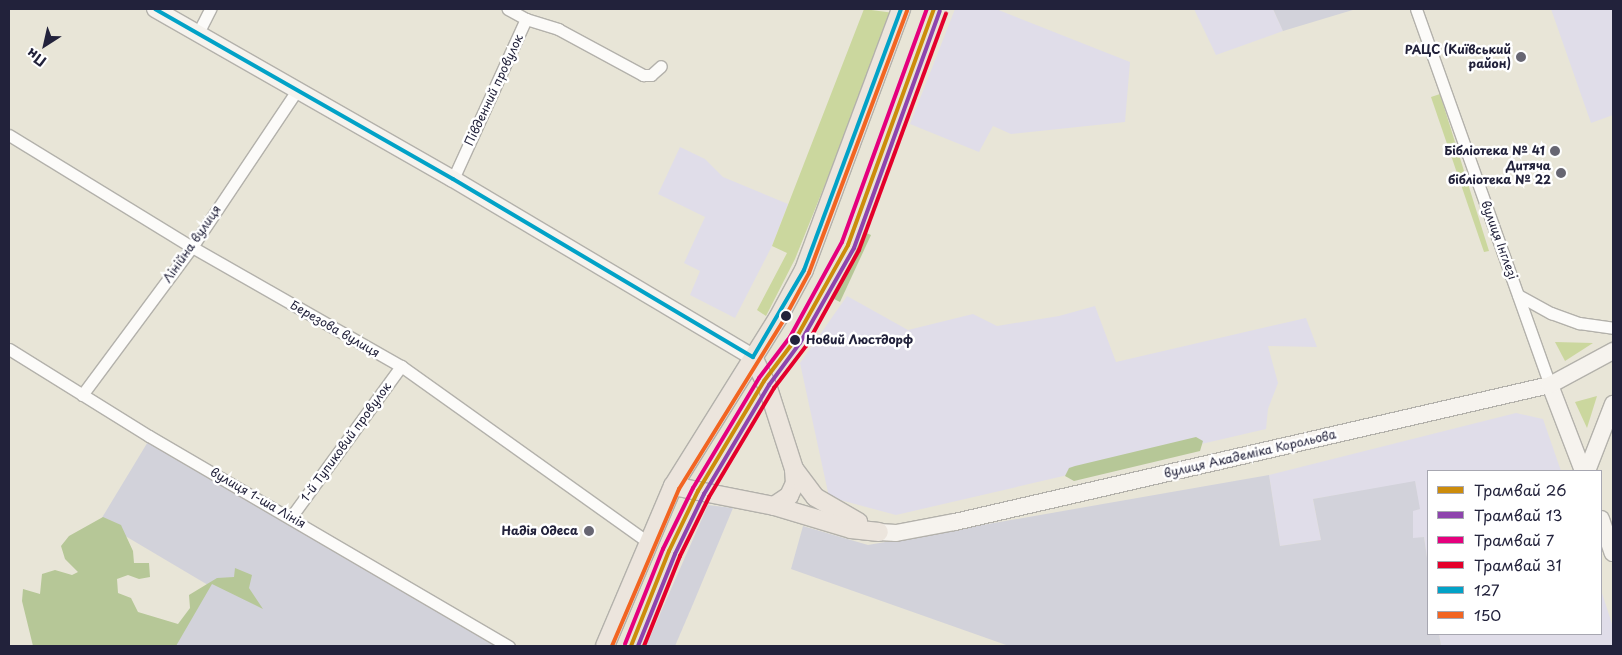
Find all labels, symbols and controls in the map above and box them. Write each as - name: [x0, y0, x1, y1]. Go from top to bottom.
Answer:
- north arrow: [20, 20, 70, 70]
- street label: Південний провулок: [462, 32, 526, 148]
- text: Пн: [22, 43, 50, 72]
- place label: РАЦС (Київський район): [1404, 43, 1511, 71]
- marker: РАЦС (Київський район): [1515, 51, 1527, 63]
- place label: Бібліотека № 41: [1444, 144, 1545, 158]
- marker: Бібліотека № 41: [1549, 145, 1561, 157]
- place label: Дитяча бібліотека № 22: [1448, 159, 1551, 187]
- marker: Дитяча бібліотека № 22: [1555, 167, 1567, 179]
- street label: вулиця Інглезі: [1478, 198, 1520, 282]
- street label: Лінійна вулиця: [160, 203, 224, 285]
- street label: Березова вулиця: [288, 297, 382, 361]
- unlabelled marker: [781, 311, 791, 321]
- marker: Новий Люстдорф: [788, 333, 802, 347]
- place label: Новий Люстдорф: [806, 333, 913, 347]
- street label: 1-й Тупиковий провулок: [298, 380, 394, 504]
- street label: вулиця Академіка Корольова: [1162, 427, 1338, 481]
- street label: вулиця 1-ша Лінія: [207, 465, 309, 531]
- legend: [1427, 470, 1602, 635]
- text: Трамвай 26: [1474, 478, 1566, 501]
- text: Трамвай 13: [1474, 503, 1563, 526]
- place label: Надія Одеса: [501, 524, 578, 538]
- marker: Надія Одеса: [582, 524, 596, 538]
- text: Трамвай 7: [1474, 528, 1554, 551]
- text: Трамвай 31: [1474, 553, 1562, 576]
- text: 127: [1474, 578, 1499, 601]
- text: 150: [1474, 603, 1501, 626]

